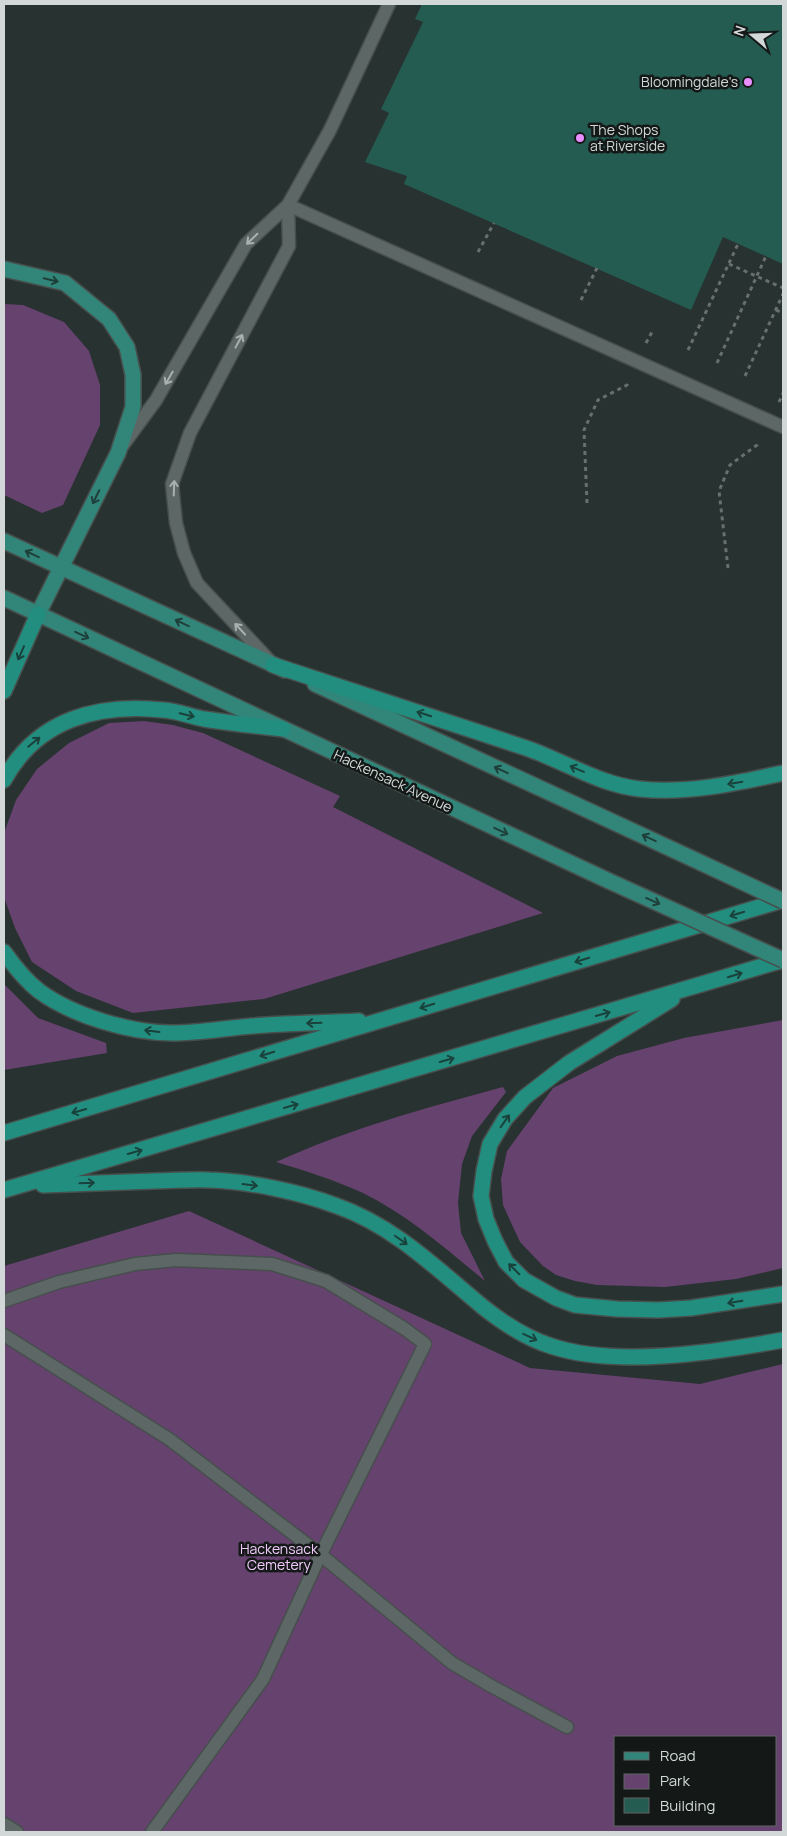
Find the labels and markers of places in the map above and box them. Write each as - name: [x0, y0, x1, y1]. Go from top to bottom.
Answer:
- place label: Bloomingdale's: [641, 72, 738, 91]
- marker: Bloomingdale's: [742, 76, 754, 88]
- place label: The Shops at Riverside: [590, 120, 665, 155]
- marker: The Shops at Riverside: [574, 132, 586, 144]

